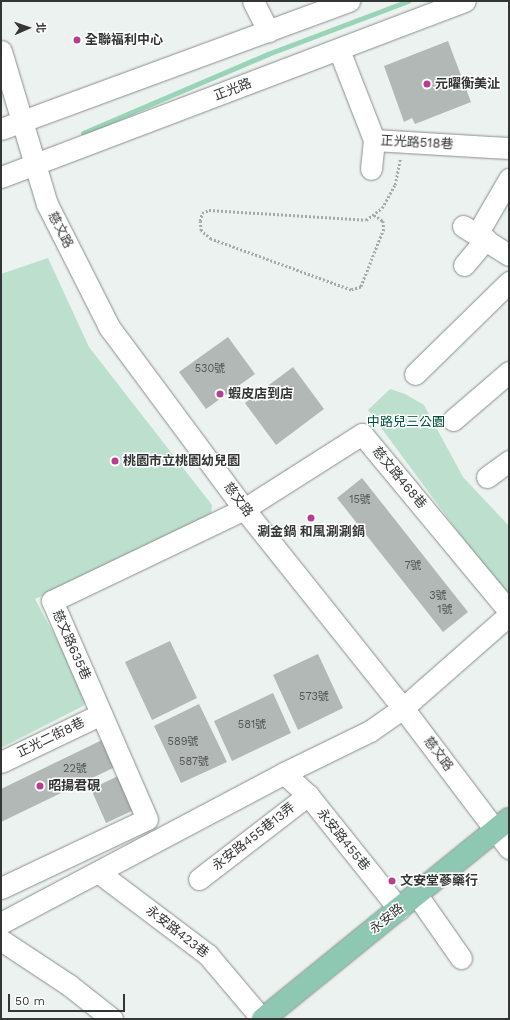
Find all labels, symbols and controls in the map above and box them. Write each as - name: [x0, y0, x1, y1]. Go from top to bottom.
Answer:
- north arrow: [8, 8, 48, 48]
- text: 北: [34, 22, 47, 33]
- place label: 全聯福利中心: [85, 32, 163, 48]
- marker: 全聯福利中心: [72, 35, 82, 45]
- street label: 正光路: [212, 76, 254, 104]
- place label: 元曜衡美沚: [435, 76, 500, 92]
- marker: 元曜衡美沚: [422, 79, 432, 89]
- street label: 正光路518巷: [380, 133, 454, 153]
- street label: 慈文路: [44, 209, 76, 251]
- house number: 530號: [195, 362, 225, 376]
- place label: 蝦皮店到店: [228, 386, 293, 402]
- marker: 蝦皮店到店: [215, 389, 225, 399]
- park label: 中路兒三公園: [367, 414, 445, 430]
- street label: 慈文路468巷: [369, 444, 429, 512]
- place label: 桃園市立桃園幼兒園: [123, 453, 240, 469]
- marker: 桃園市立桃園幼兒園: [110, 456, 120, 466]
- street label: 慈文路: [220, 480, 256, 520]
- house number: 15號: [349, 493, 371, 507]
- marker: 涮金鍋 和風涮涮鍋: [306, 513, 316, 523]
- place label: 涮金鍋 和風涮涮鍋: [257, 524, 365, 540]
- house number: 7號: [404, 559, 422, 573]
- house number: 3號: [429, 589, 447, 603]
- house number: 1號: [437, 603, 453, 617]
- street label: 慈文路635巷: [49, 608, 93, 682]
- house number: 573號: [299, 690, 329, 704]
- street label: 正光二街8巷: [15, 715, 87, 761]
- house number: 581號: [238, 718, 266, 732]
- street label: 慈文路: [420, 734, 456, 774]
- house number: 589號: [168, 735, 198, 749]
- house number: 587號: [179, 755, 209, 769]
- house number: 22號: [63, 762, 87, 776]
- place label: 昭揚君硯: [48, 778, 100, 794]
- marker: 昭揚君硯: [35, 781, 45, 791]
- street label: 永安路455巷13弄: [210, 800, 298, 874]
- street label: 永安路455巷: [313, 806, 373, 874]
- place label: 文安堂蔘藥行: [400, 873, 478, 889]
- marker: 文安堂蔘藥行: [387, 876, 397, 886]
- street label: 永安路: [367, 901, 407, 937]
- street label: 永安路423巷: [143, 903, 211, 961]
- scale bar: [10, 986, 127, 1012]
- text: 50 m: [15, 994, 45, 1008]

